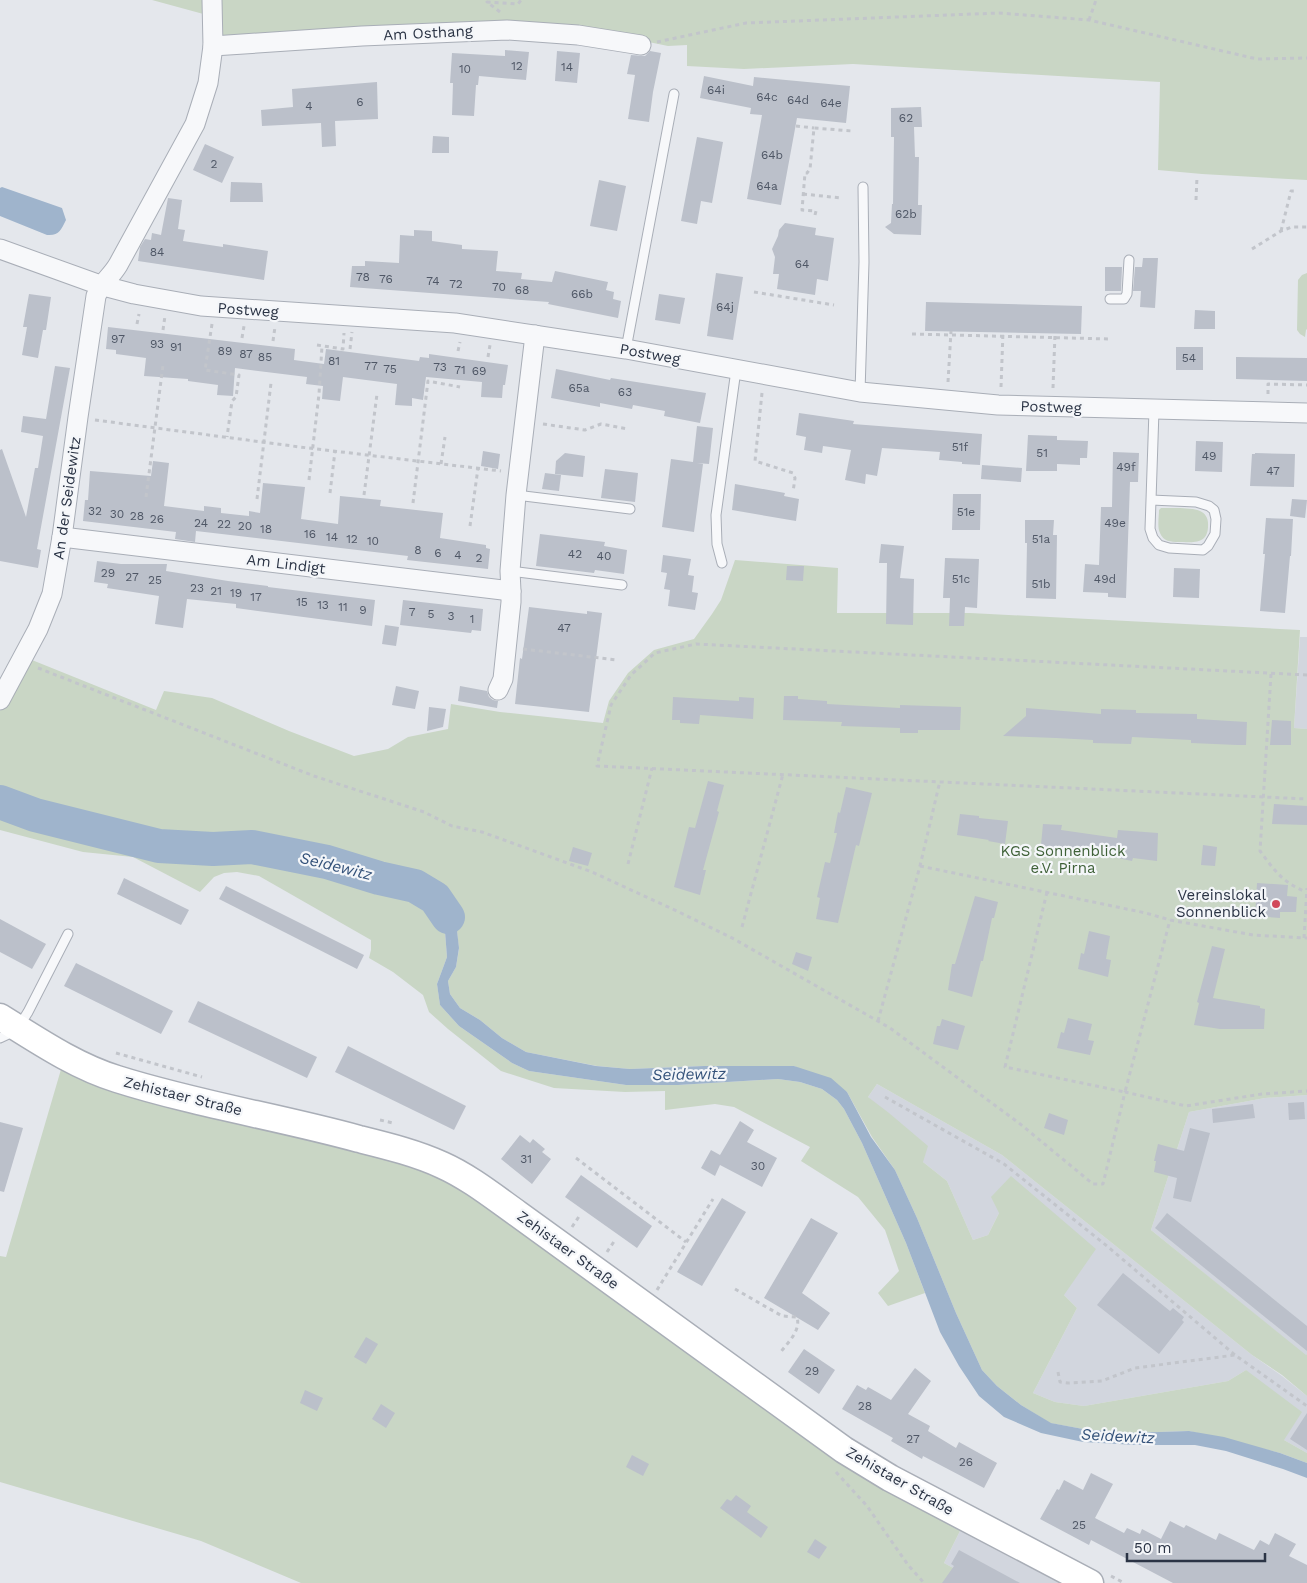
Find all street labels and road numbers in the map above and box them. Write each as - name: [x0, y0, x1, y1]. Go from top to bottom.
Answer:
- street label: Am Osthang: [383, 22, 473, 44]
- street label: Postweg: [217, 299, 279, 321]
- street label: Postweg: [618, 340, 682, 368]
- street label: Postweg: [1020, 397, 1082, 417]
- street label: An der Seidewitz: [49, 435, 85, 561]
- street label: Am Lindigt: [246, 550, 327, 578]
- street label: Zehistaer Straße: [122, 1073, 244, 1119]
- street label: Zehistaer Straße: [514, 1207, 622, 1293]
- street label: Zehistaer Straße: [843, 1443, 957, 1519]

